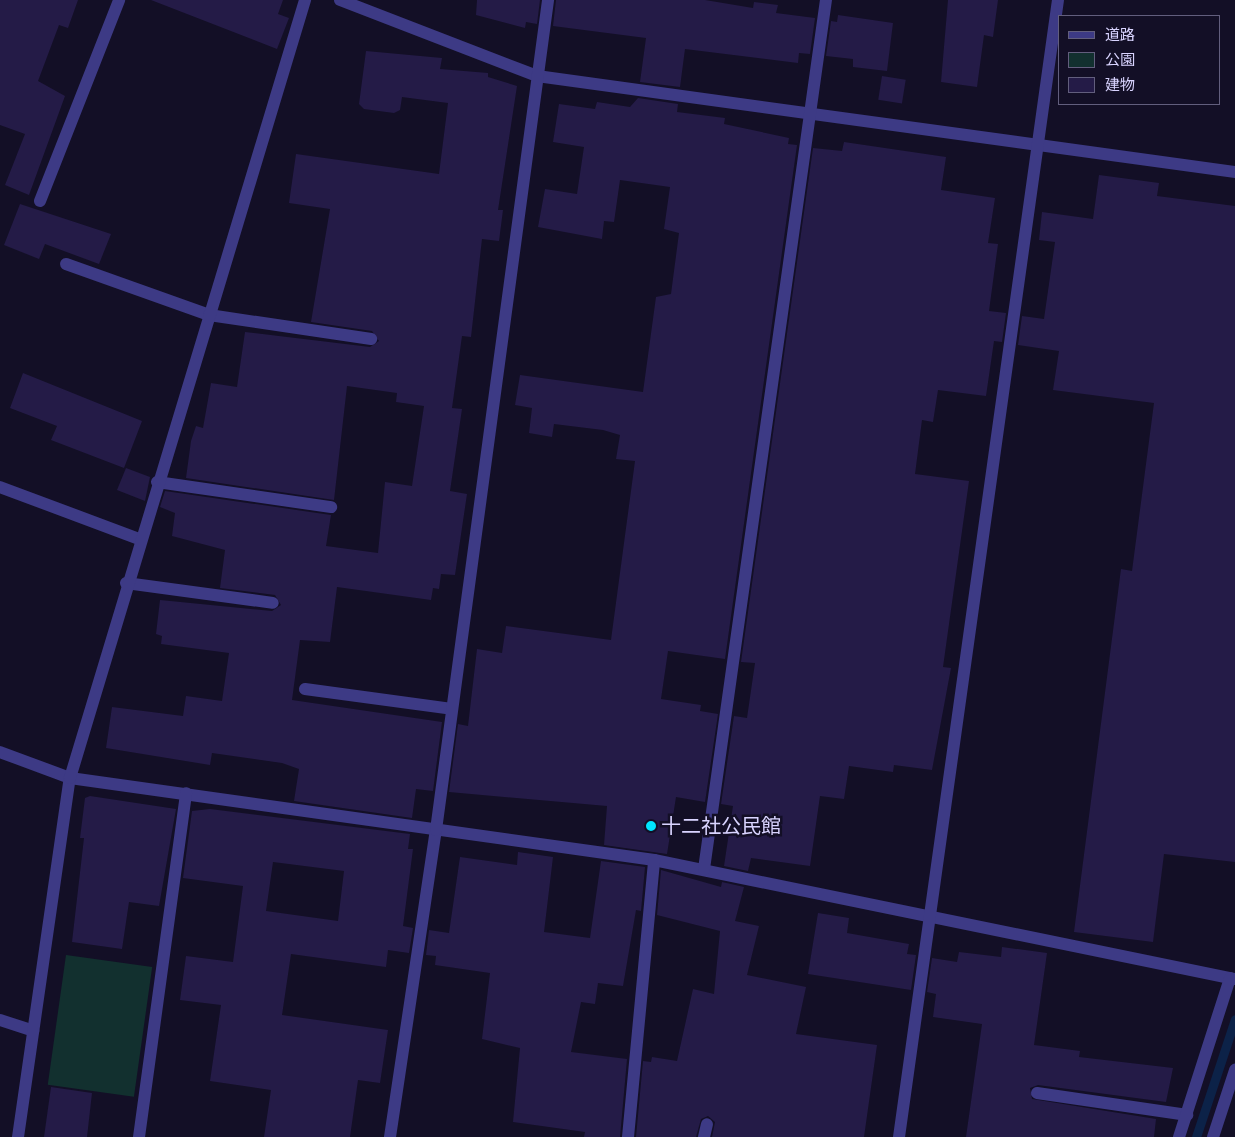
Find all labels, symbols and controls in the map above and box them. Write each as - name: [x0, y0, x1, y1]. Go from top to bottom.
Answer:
- legend: [1058, 15, 1220, 105]
- text: 道路: [1105, 24, 1135, 46]
- text: 公園: [1105, 49, 1135, 71]
- text: 建物: [1105, 74, 1135, 96]
- place label: 十二社公民館: [661, 814, 781, 838]
- marker: 十二社公民館: [645, 820, 657, 832]

